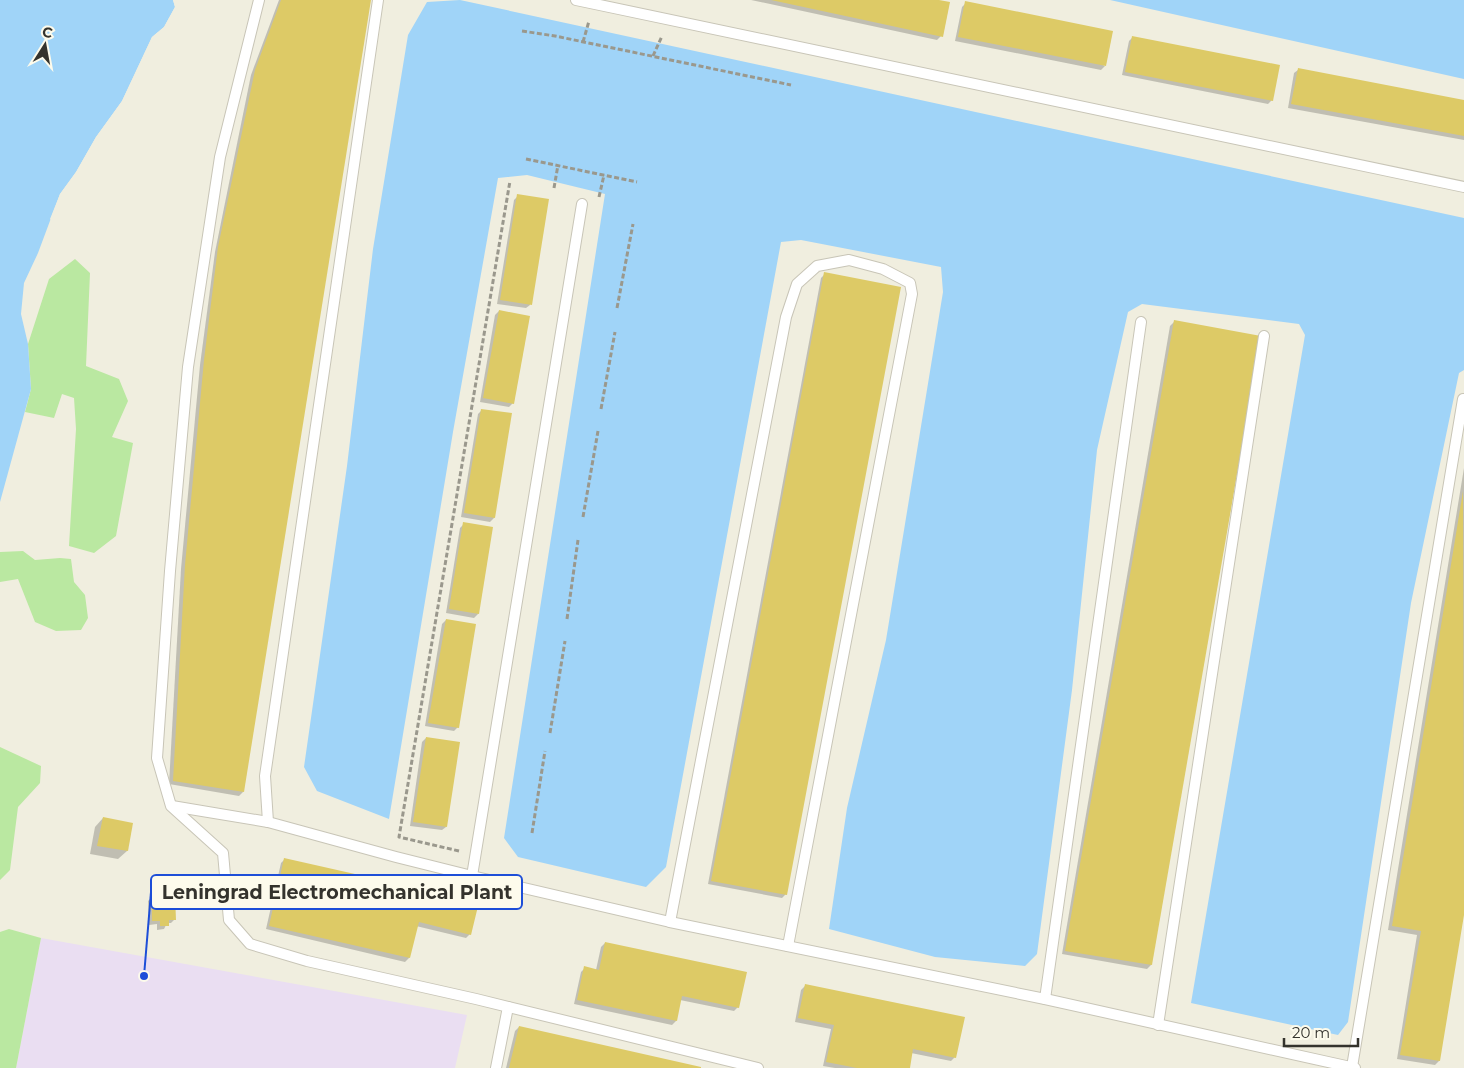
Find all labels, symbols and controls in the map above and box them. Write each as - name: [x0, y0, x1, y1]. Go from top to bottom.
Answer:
- north arrow: [20, 20, 70, 70]
- text: С: [41, 22, 54, 42]
- callout: Leningrad Electromechanical Plant: [151, 875, 522, 909]
- text: Leningrad Electromechanical Plant: [162, 881, 512, 904]
- scale bar: [1284, 1016, 1358, 1048]
- text: 20 m: [1292, 1023, 1330, 1042]

